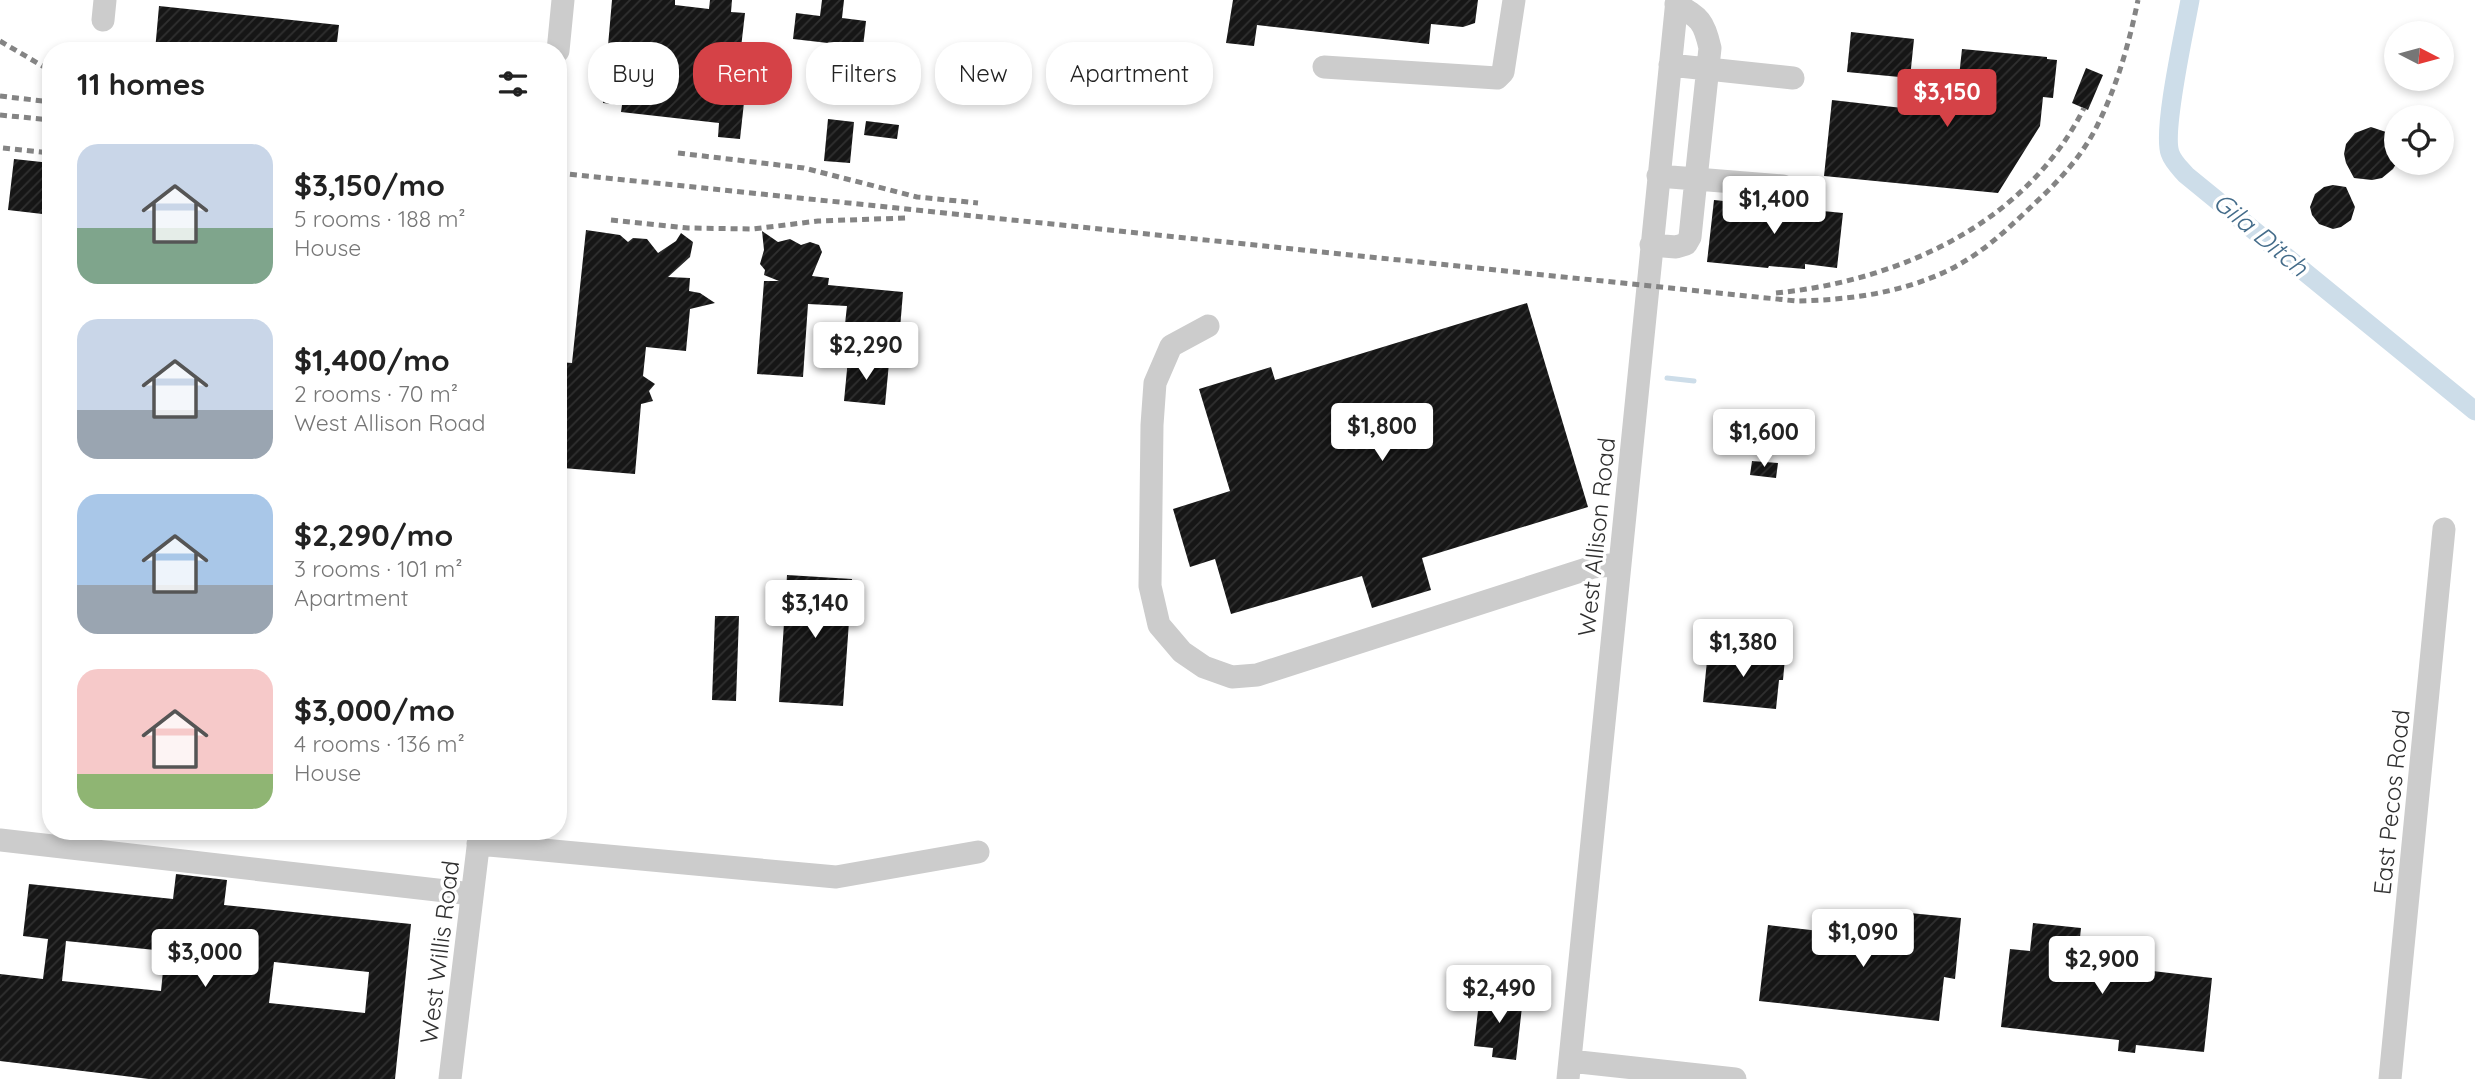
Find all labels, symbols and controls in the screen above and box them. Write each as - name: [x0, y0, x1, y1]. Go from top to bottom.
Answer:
- north arrow: [2384, 21, 2454, 91]
- map controls: [2384, 21, 2454, 175]
- chip: Buy: [588, 42, 679, 105]
- chip: Rent: [693, 42, 792, 105]
- chip: Filters: [806, 42, 921, 105]
- chip: New: [935, 42, 1032, 105]
- chip: Apartment: [1046, 42, 1213, 105]
- text: 11 homes: [77, 65, 205, 103]
- icon: filters: [494, 65, 532, 103]
- pin: $3,150: [1890, 69, 2004, 129]
- text: $3,150: [1913, 77, 1981, 106]
- button: locate: [2384, 105, 2454, 175]
- text: $3,150/mo: [294, 166, 445, 204]
- icon: home: [133, 172, 217, 256]
- pin: $1,400: [1717, 176, 1831, 236]
- text: $1,400: [1739, 184, 1809, 213]
- water label: Gila Ditch: [2207, 185, 2316, 284]
- text: 5 rooms · 188 m²: [294, 204, 466, 233]
- text: House: [294, 233, 361, 262]
- pin: $2,290: [809, 322, 923, 382]
- text: $2,290: [829, 330, 903, 359]
- text: $1,400/mo: [294, 341, 450, 379]
- icon: home: [133, 347, 217, 431]
- text: 2 rooms · 70 m²: [294, 379, 458, 408]
- pin: $1,800: [1325, 404, 1439, 463]
- text: West Allison Road: [294, 408, 485, 437]
- pin: $1,600: [1707, 410, 1821, 469]
- text: $1,800: [1347, 411, 1417, 440]
- text: $1,600: [1729, 417, 1799, 446]
- street label: West Allison Road: [1571, 436, 1621, 638]
- text: $2,290/mo: [294, 516, 453, 554]
- icon: home: [133, 522, 217, 606]
- text: 3 rooms · 101 m²: [294, 554, 463, 583]
- pin: $3,140: [758, 580, 872, 640]
- text: Apartment: [294, 583, 408, 612]
- text: $3,140: [781, 588, 849, 617]
- pin: $1,380: [1686, 620, 1800, 679]
- text: $1,380: [1709, 627, 1777, 656]
- text: $3,000/mo: [294, 691, 455, 729]
- icon: home: [133, 697, 217, 781]
- street label: East Pecos Road: [2366, 708, 2416, 896]
- text: 4 rooms · 136 m²: [294, 729, 465, 758]
- text: House: [294, 758, 361, 787]
- street label: West Willis Road: [413, 859, 465, 1045]
- pin: $1,090: [1806, 909, 1920, 969]
- text: $1,090: [1828, 917, 1898, 946]
- pin: $3,000: [148, 930, 262, 989]
- pin: $2,900: [2045, 936, 2159, 996]
- text: $3,000: [168, 937, 242, 966]
- text: $2,900: [2065, 944, 2139, 973]
- pin: $2,490: [1442, 965, 1556, 1025]
- text: $2,490: [1462, 973, 1536, 1002]

